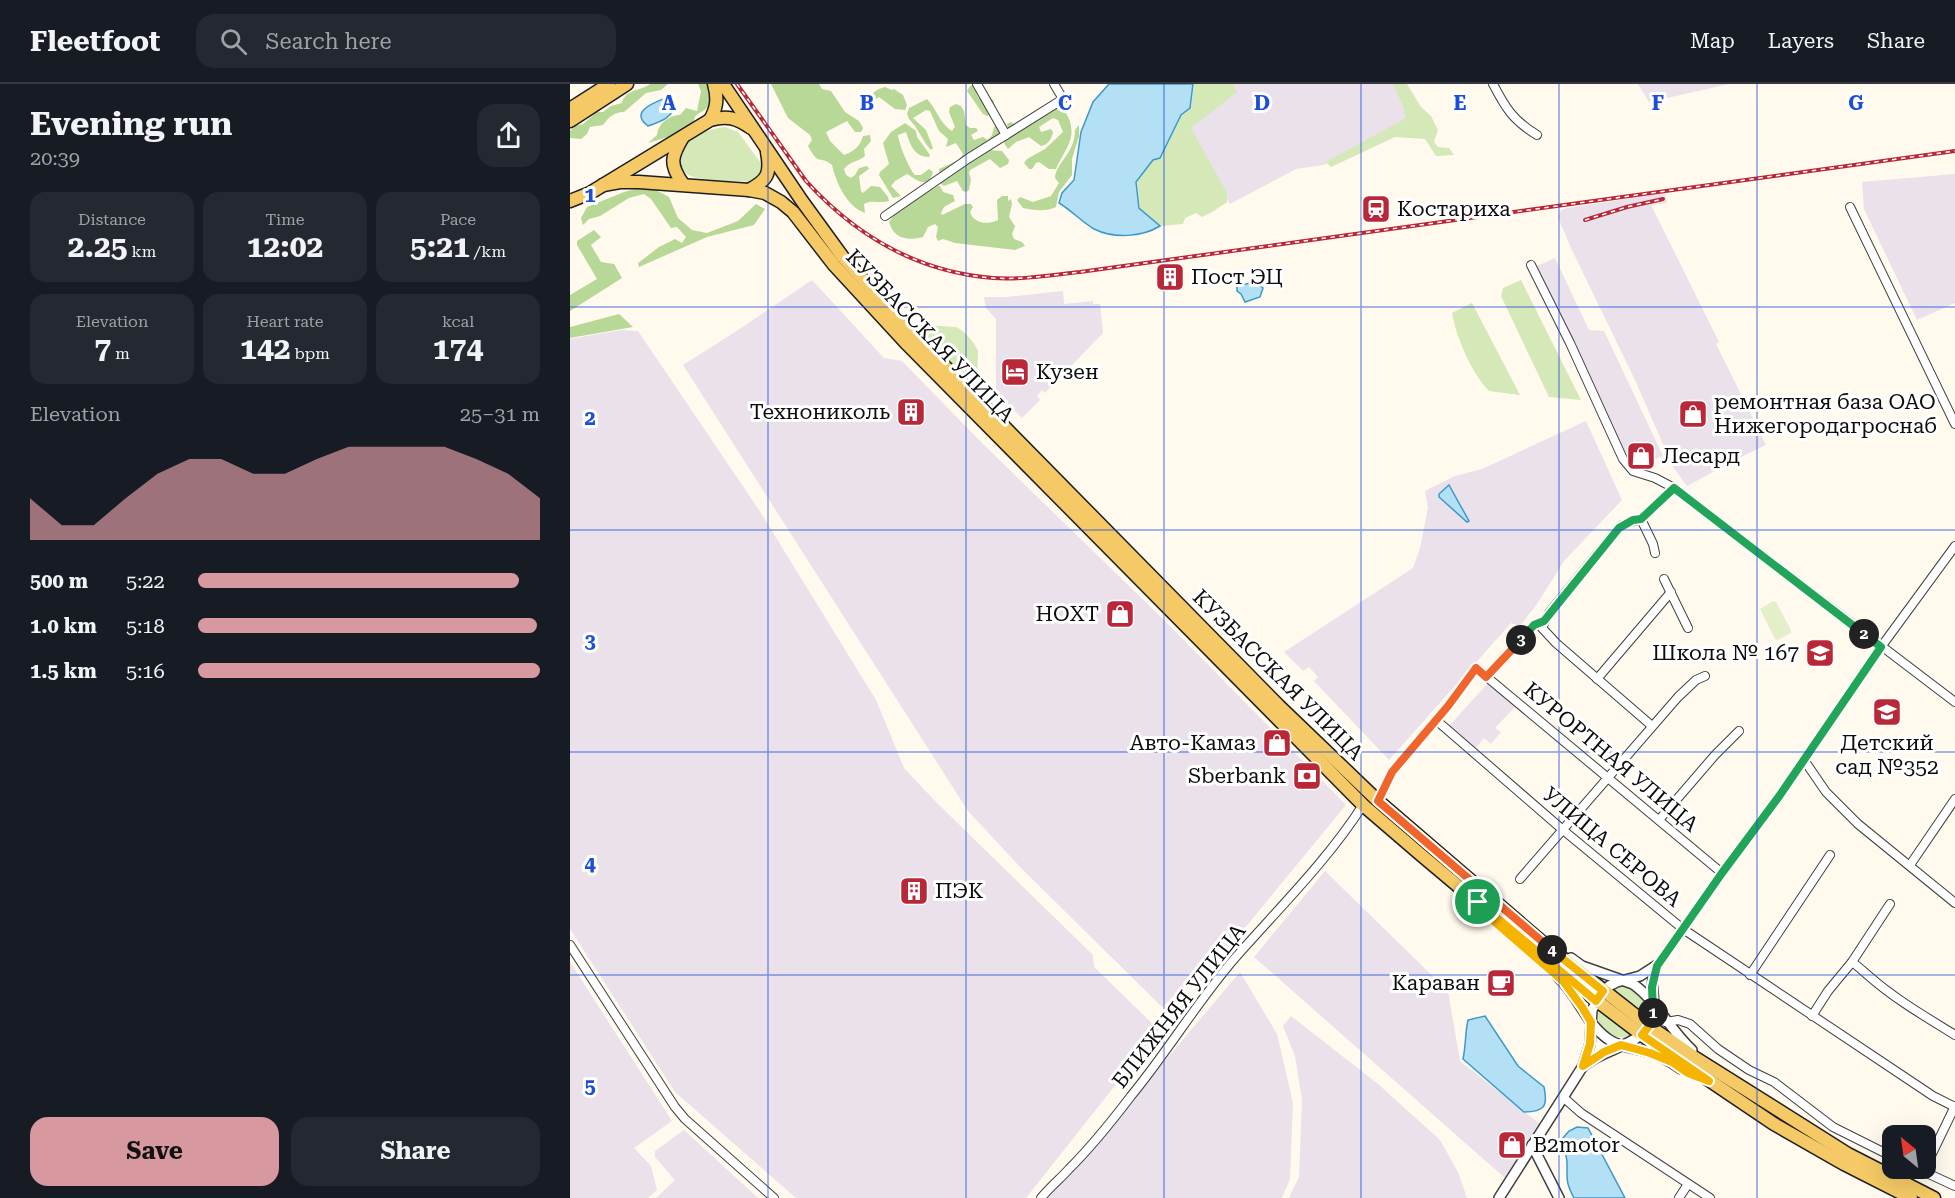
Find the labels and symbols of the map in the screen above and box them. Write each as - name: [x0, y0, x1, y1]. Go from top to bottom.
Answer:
- text: A: [662, 91, 677, 115]
- text: B: [860, 91, 874, 115]
- text: C: [1058, 91, 1072, 115]
- text: D: [1254, 91, 1270, 115]
- text: E: [1454, 91, 1467, 115]
- text: F: [1652, 91, 1664, 115]
- text: G: [1848, 91, 1864, 115]
- text: 1: [584, 183, 596, 207]
- station icon: Костариха: [1360, 193, 1392, 225]
- place label: Костариха: [1397, 197, 1511, 221]
- street label: КУЗБАССКАЯ УЛИЦА: [841, 245, 1019, 428]
- building icon: Пост ЭЦ: [1154, 261, 1186, 293]
- place label: Пост ЭЦ: [1191, 265, 1283, 289]
- hotel icon: Кузен: [999, 356, 1031, 388]
- place label: Кузен: [1036, 360, 1099, 384]
- place label: ремонтная база ОАО Нижегородагроснаб: [1714, 390, 1937, 438]
- building icon: Технониколь: [895, 396, 927, 428]
- shop icon: ремонтная база ОАО Нижегородагроснаб: [1677, 398, 1709, 430]
- place label: Технониколь: [750, 400, 890, 424]
- text: 2: [584, 406, 596, 430]
- shop icon: Лесард: [1625, 440, 1657, 472]
- place label: Лесард: [1662, 444, 1740, 468]
- street label: КУЗБАССКАЯ УЛИЦА: [1188, 585, 1368, 765]
- shop icon: НОХТ: [1104, 598, 1136, 630]
- place label: НОХТ: [1035, 602, 1099, 626]
- pin: 2: [1849, 619, 1879, 649]
- pin: 3: [1506, 625, 1536, 655]
- text: 3: [584, 629, 596, 653]
- school or university icon: Школа № 167: [1804, 637, 1836, 669]
- place label: Школа № 167: [1652, 641, 1799, 665]
- street label: КУРОРТНАЯ УЛИЦА: [1519, 677, 1703, 837]
- school or university icon: Детский сад №352: [1871, 696, 1903, 728]
- shop icon: Авто-Камаз: [1261, 727, 1293, 759]
- place label: Авто-Камаз: [1130, 731, 1256, 755]
- place label: Детский сад №352: [1835, 731, 1939, 779]
- bank icon: Sberbank: [1291, 760, 1323, 792]
- place label: Sberbank: [1188, 764, 1286, 788]
- street label: УЛИЦА СЕРОВА: [1538, 782, 1686, 912]
- text: 4: [584, 852, 596, 876]
- building icon: ПЭК: [898, 875, 930, 907]
- pin: [1452, 876, 1503, 927]
- place label: ПЭК: [935, 879, 983, 903]
- street label: БЛИЖНЯЯ УЛИЦА: [1108, 919, 1251, 1093]
- pin: 4: [1537, 935, 1567, 965]
- cafe icon: Караван: [1485, 967, 1517, 999]
- place label: Караван: [1392, 971, 1480, 995]
- pin: 1: [1638, 998, 1668, 1028]
- text: 5: [584, 1074, 596, 1098]
- north arrow: [1882, 1125, 1936, 1179]
- shop icon: B2motor: [1496, 1129, 1528, 1161]
- place label: B2motor: [1533, 1133, 1620, 1157]

